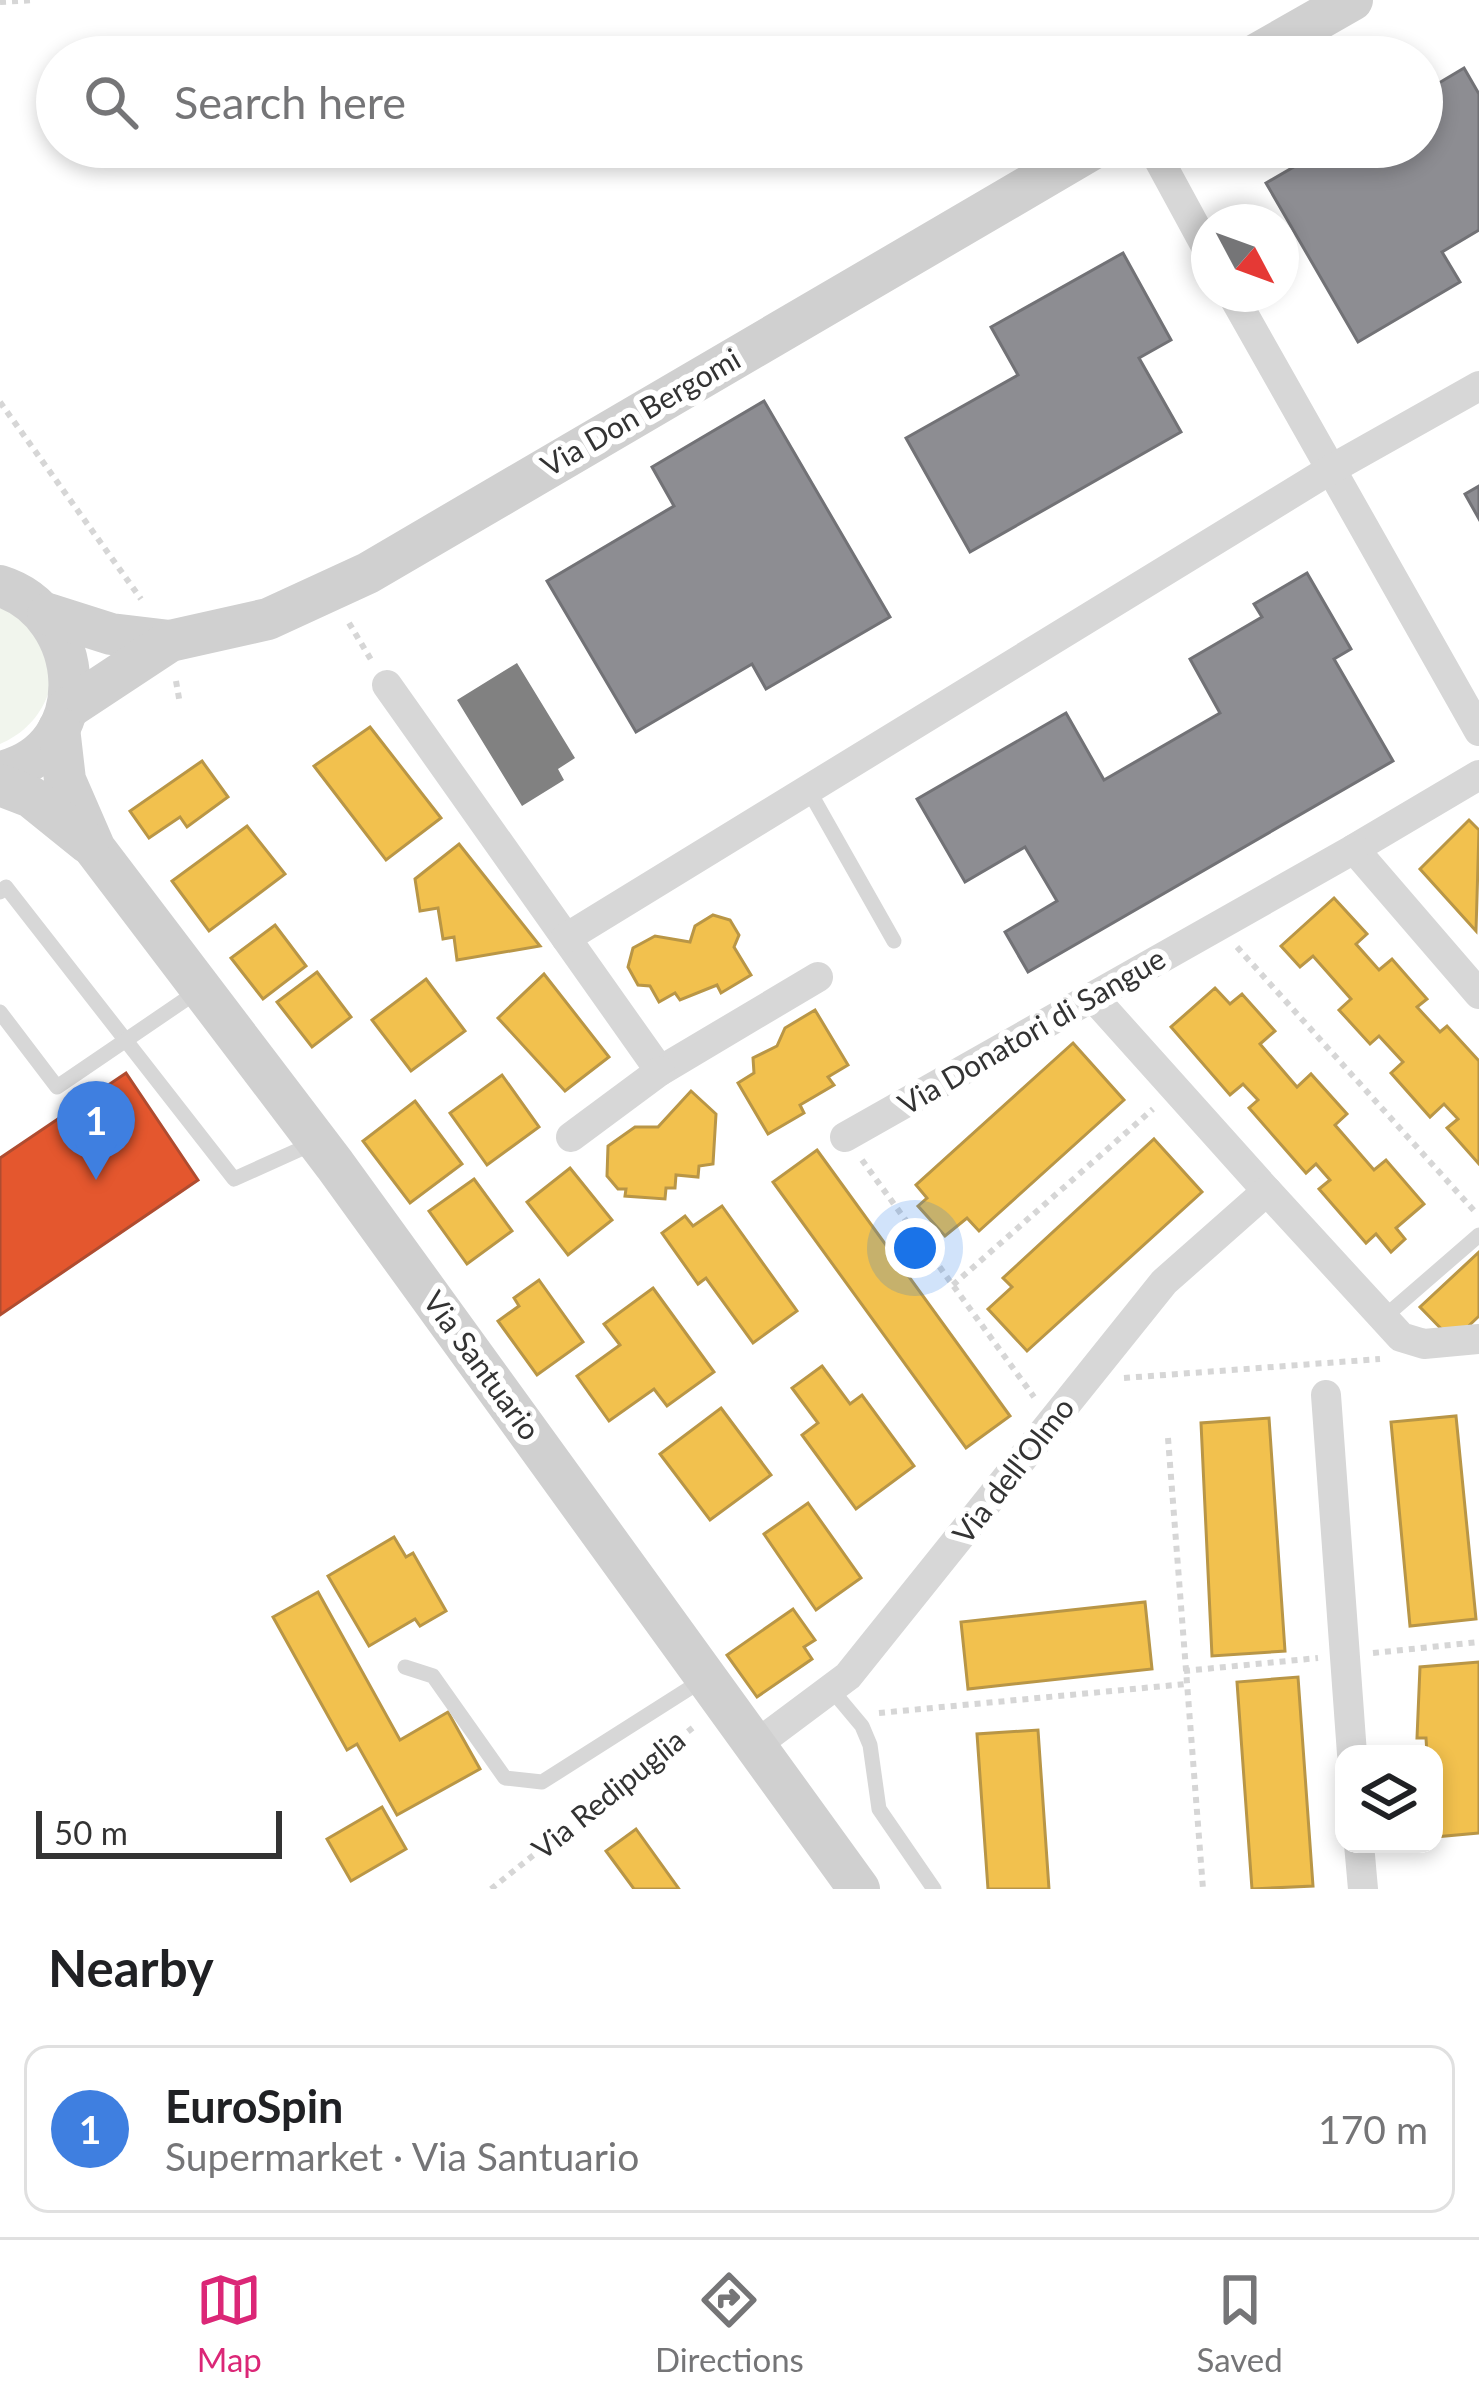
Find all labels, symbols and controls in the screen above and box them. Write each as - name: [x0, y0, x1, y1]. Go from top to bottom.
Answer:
- search box: [36, 36, 1443, 168]
- icon: search: [78, 69, 144, 135]
- text: Search here: [174, 75, 406, 129]
- north arrow: [1191, 204, 1299, 312]
- street label: Via Don Bergomi: [534, 340, 746, 483]
- street label: Via Donatori di Sangue: [891, 939, 1171, 1121]
- pin: 1: [57, 1081, 135, 1180]
- your location: [885, 1218, 945, 1278]
- street label: Via Santuario: [417, 1283, 549, 1446]
- street label: Via dell'Olmo: [944, 1390, 1081, 1550]
- street label: Via Redipuglia: [524, 1721, 691, 1866]
- map controls: [1335, 1745, 1443, 1853]
- button: layers: [1335, 1745, 1443, 1853]
- scale bar: [36, 1805, 282, 1858]
- text: 50 m: [54, 1812, 128, 1852]
- text: Nearby: [48, 1937, 214, 1998]
- text: EuroSpin: [165, 2079, 343, 2133]
- text: 1: [79, 2106, 101, 2152]
- text: 170 m: [1318, 2106, 1428, 2152]
- text: Supermarket · Via Santuario: [165, 2133, 639, 2179]
- tab: Map: [196, 2267, 262, 2379]
- tab: Directions: [655, 2267, 804, 2379]
- tab: Saved: [1196, 2267, 1283, 2379]

